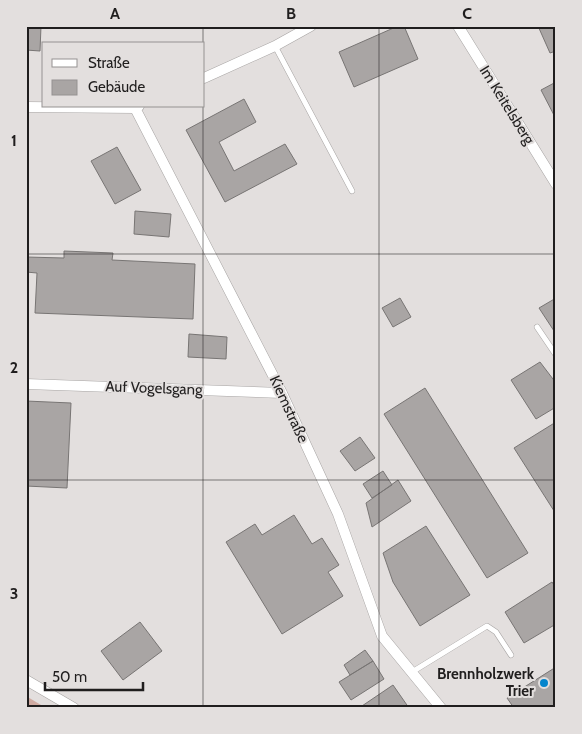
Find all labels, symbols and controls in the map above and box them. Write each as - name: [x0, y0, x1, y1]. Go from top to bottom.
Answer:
- text: A: [110, 4, 120, 23]
- text: B: [286, 4, 296, 23]
- text: C: [462, 4, 472, 23]
- legend: [42, 42, 205, 108]
- text: Straße: [88, 54, 130, 72]
- street label: Im Keitelsberg: [476, 62, 539, 148]
- text: Gebäude: [88, 78, 145, 96]
- text: 1: [11, 131, 17, 150]
- text: 2: [10, 358, 18, 377]
- street label: Kiemstraße: [266, 372, 313, 446]
- street label: Auf Vogelsgang: [105, 377, 203, 399]
- text: 3: [10, 584, 18, 603]
- scale bar: [45, 659, 142, 691]
- place label: Brennholzwerk Trier: [437, 665, 535, 700]
- text: 50 m: [52, 668, 87, 686]
- marker: Brennholzwerk Trier: [538, 677, 550, 689]

